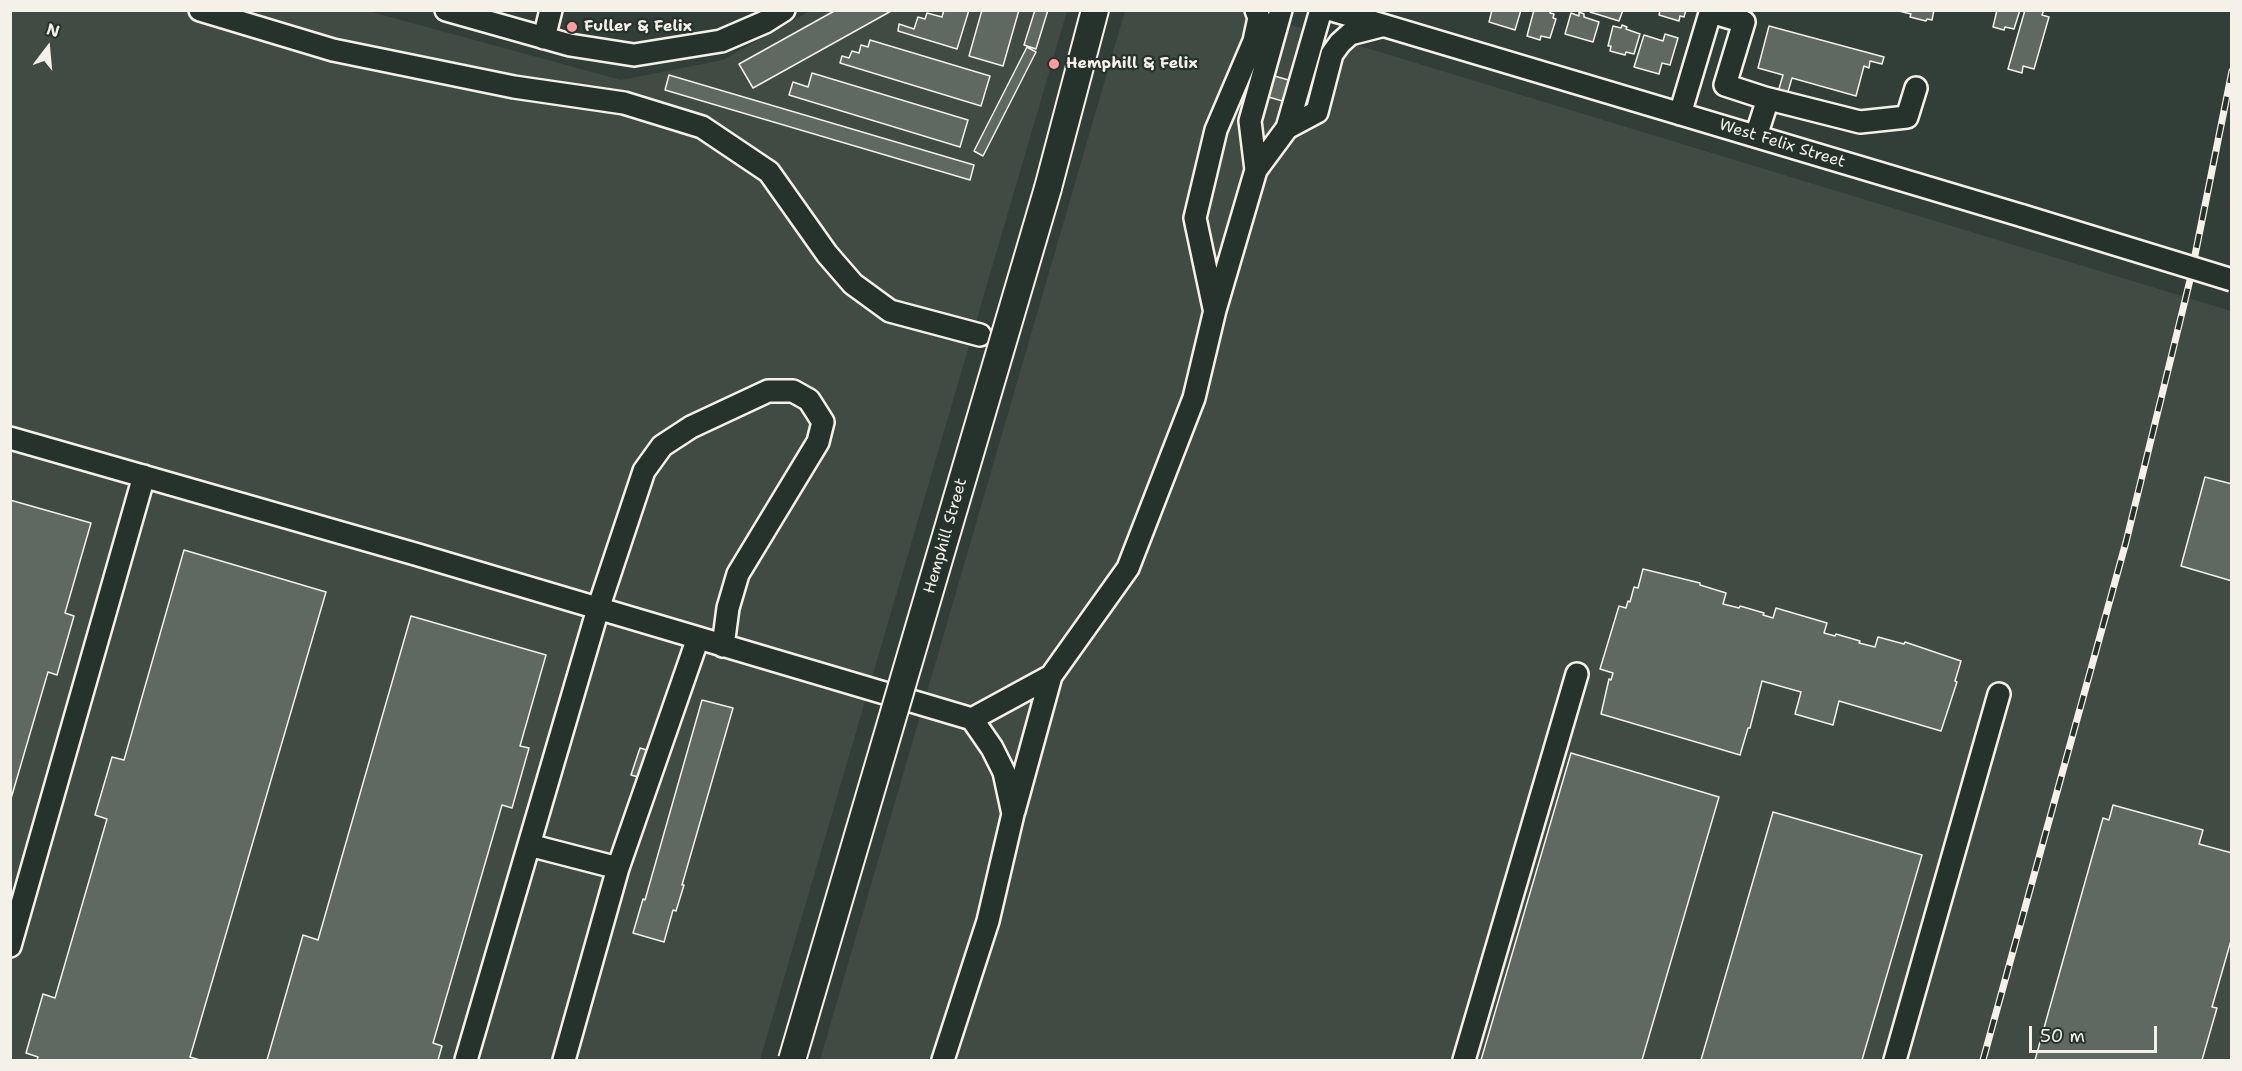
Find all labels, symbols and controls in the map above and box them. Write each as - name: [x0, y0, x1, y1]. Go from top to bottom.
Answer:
- place label: Fuller & Felix: [584, 17, 692, 37]
- north arrow: [18, 18, 78, 78]
- text: N: [44, 18, 62, 42]
- marker: Fuller & Felix: [565, 20, 579, 34]
- place label: Hemphill & Felix: [1066, 54, 1198, 74]
- marker: Hemphill & Felix: [1047, 57, 1061, 71]
- street label: West Felix Street: [1717, 116, 1847, 172]
- street label: Hemphill Street: [920, 476, 972, 596]
- scale bar: [2032, 1014, 2160, 1052]
- text: 50 m: [2040, 1024, 2085, 1048]

